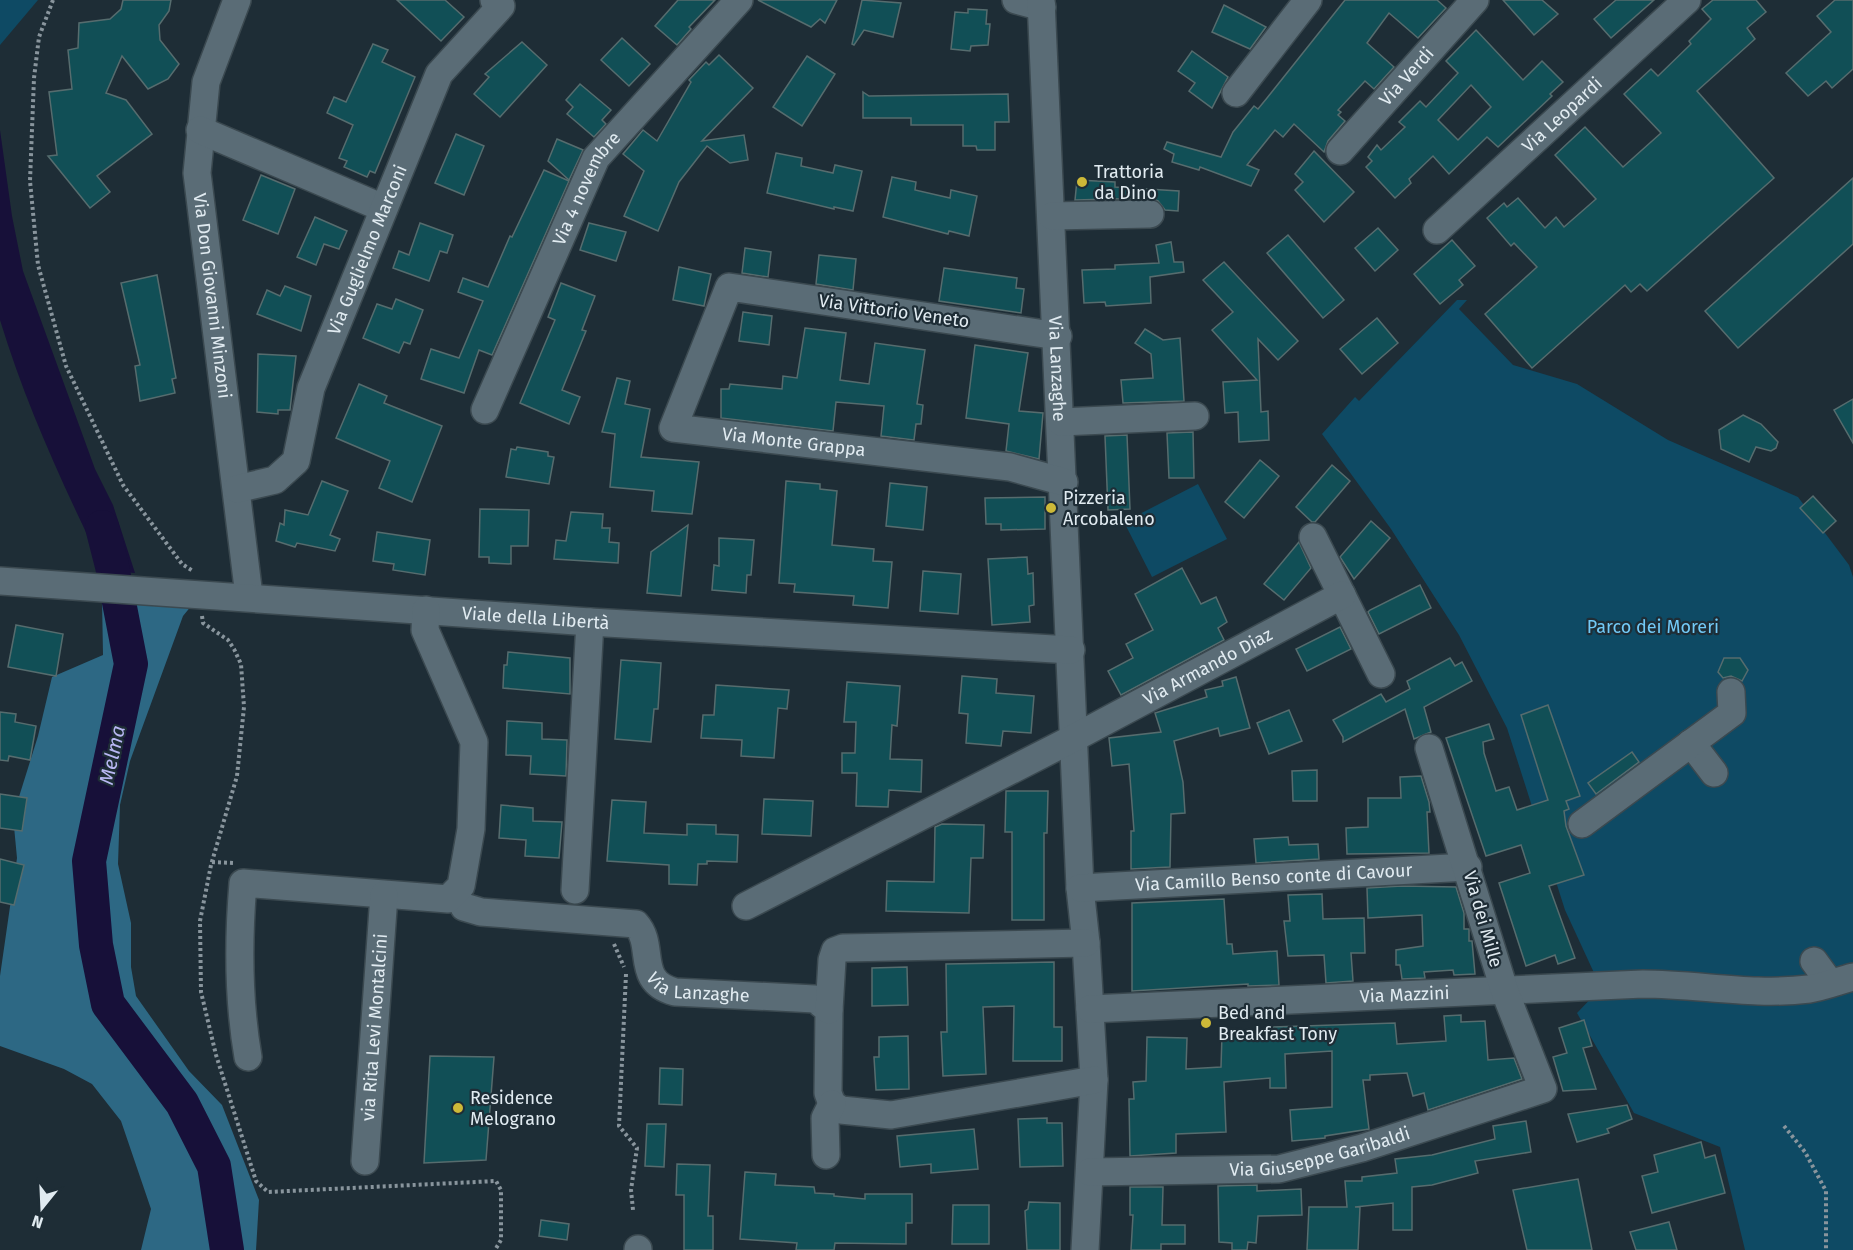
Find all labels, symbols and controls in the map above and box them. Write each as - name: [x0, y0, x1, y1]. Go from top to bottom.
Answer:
- street label: Via Verdi: [1375, 43, 1439, 110]
- street label: Via Leopardi: [1517, 73, 1607, 157]
- street label: Via 4 novembre: [548, 127, 625, 249]
- place label: Trattoria da Dino: [1094, 161, 1164, 204]
- street label: Via Guglielmo Marconi: [323, 162, 412, 338]
- marker: Trattoria da Dino: [1075, 175, 1089, 189]
- street label: Via Don Giovanni Minzoni: [189, 192, 236, 400]
- street label: Via Vittorio Veneto: [817, 290, 971, 332]
- street label: Via Lanzaghe: [1044, 315, 1071, 422]
- street label: Via Monte Grappa: [721, 423, 867, 461]
- place label: Pizzeria Arcobaleno: [1063, 487, 1155, 530]
- marker: Pizzeria Arcobaleno: [1044, 501, 1058, 515]
- street label: Viale della Libertà: [461, 602, 610, 634]
- park label: Parco dei Moreri: [1587, 616, 1719, 638]
- street label: Via Armando Diaz: [1139, 623, 1276, 710]
- water label: Melma: [94, 723, 130, 787]
- street label: Via Camillo Benso conte di Cavour: [1134, 859, 1413, 896]
- street label: Via dei Mille: [1459, 868, 1507, 970]
- street label: via Rita Levi Montalcini: [357, 933, 392, 1122]
- street label: Via Lanzaghe: [641, 968, 750, 1007]
- street label: Via Mazzini: [1359, 982, 1450, 1008]
- place label: Bed and Breakfast Tony: [1218, 1002, 1337, 1045]
- marker: Bed and Breakfast Tony: [1199, 1016, 1213, 1030]
- place label: Residence Melograno: [470, 1087, 556, 1130]
- marker: Residence Melograno: [451, 1101, 465, 1115]
- street label: Via Giuseppe Garibaldi: [1229, 1122, 1413, 1181]
- north arrow: [12, 1178, 72, 1238]
- text: N: [30, 1211, 45, 1232]

